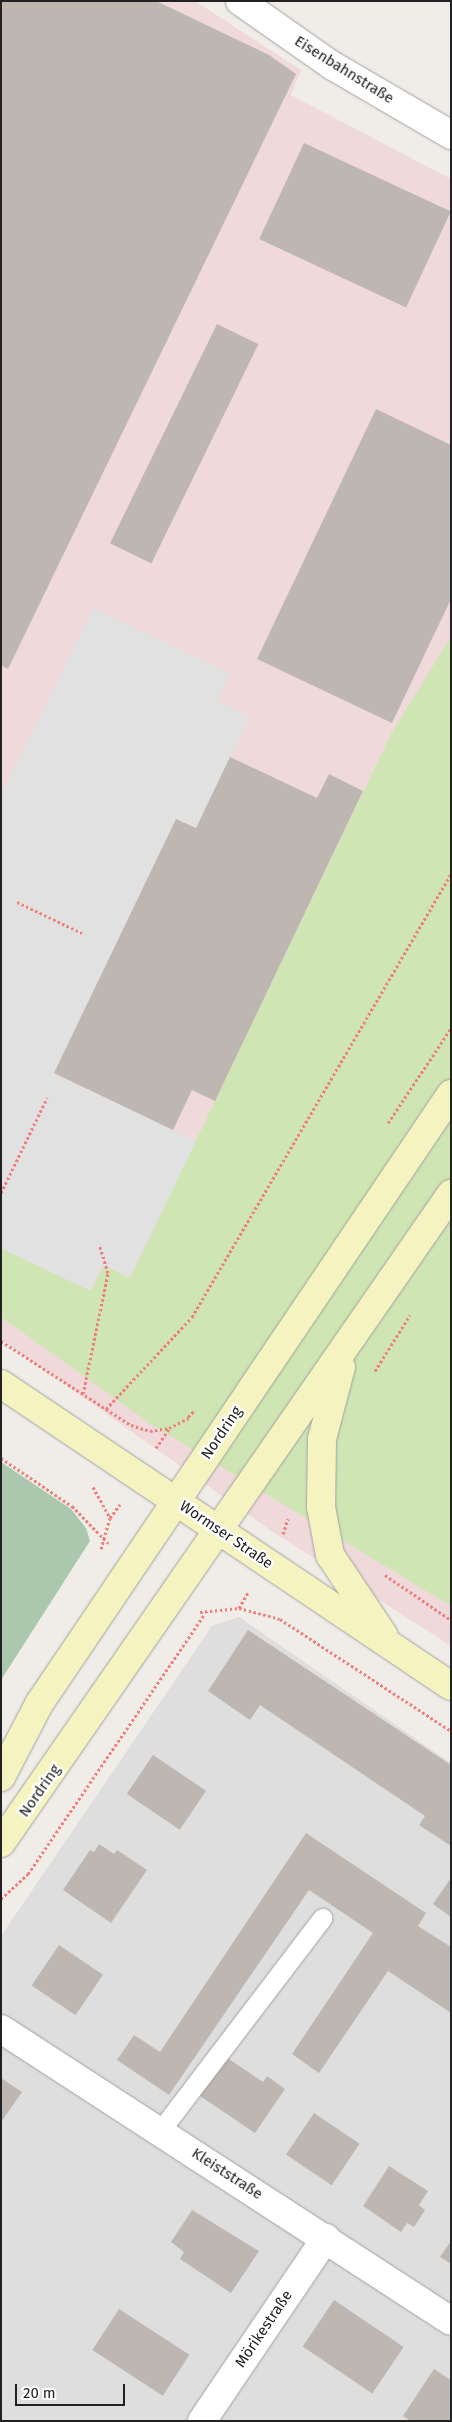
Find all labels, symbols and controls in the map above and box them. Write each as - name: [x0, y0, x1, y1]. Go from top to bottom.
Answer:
- street label: Eisenbahnstraße: [291, 32, 397, 108]
- street label: Nordring: [198, 1403, 246, 1463]
- street label: Wormser Straße: [176, 1497, 276, 1573]
- street label: Nordring: [15, 1761, 65, 1821]
- street label: Kleiststraße: [188, 2144, 266, 2204]
- street label: Mörikestraße: [232, 2287, 296, 2371]
- scale bar: [18, 2374, 128, 2406]
- text: 20 m: [23, 2384, 56, 2402]

